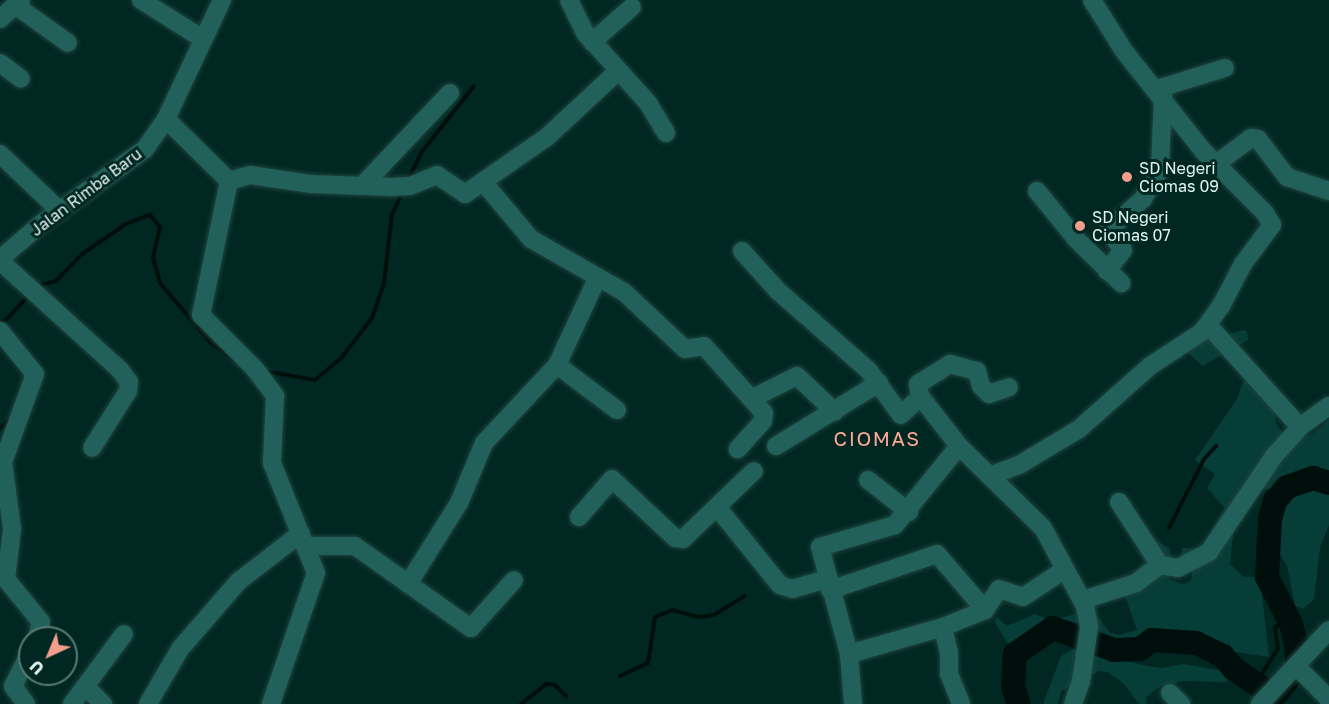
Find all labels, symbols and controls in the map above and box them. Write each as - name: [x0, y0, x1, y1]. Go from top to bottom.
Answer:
- street label: Jalan Rimba Baru: [27, 144, 145, 240]
- place label: SD Negeri Ciomas 09: [1139, 158, 1219, 196]
- marker: SD Negeri Ciomas 09: [1120, 170, 1134, 184]
- place label: SD Negeri Ciomas 07: [1092, 207, 1171, 245]
- marker: SD Negeri Ciomas 07: [1073, 219, 1087, 233]
- district label: CIOMAS: [834, 426, 920, 450]
- north arrow: [18, 626, 78, 686]
- text: U: [26, 656, 48, 679]

